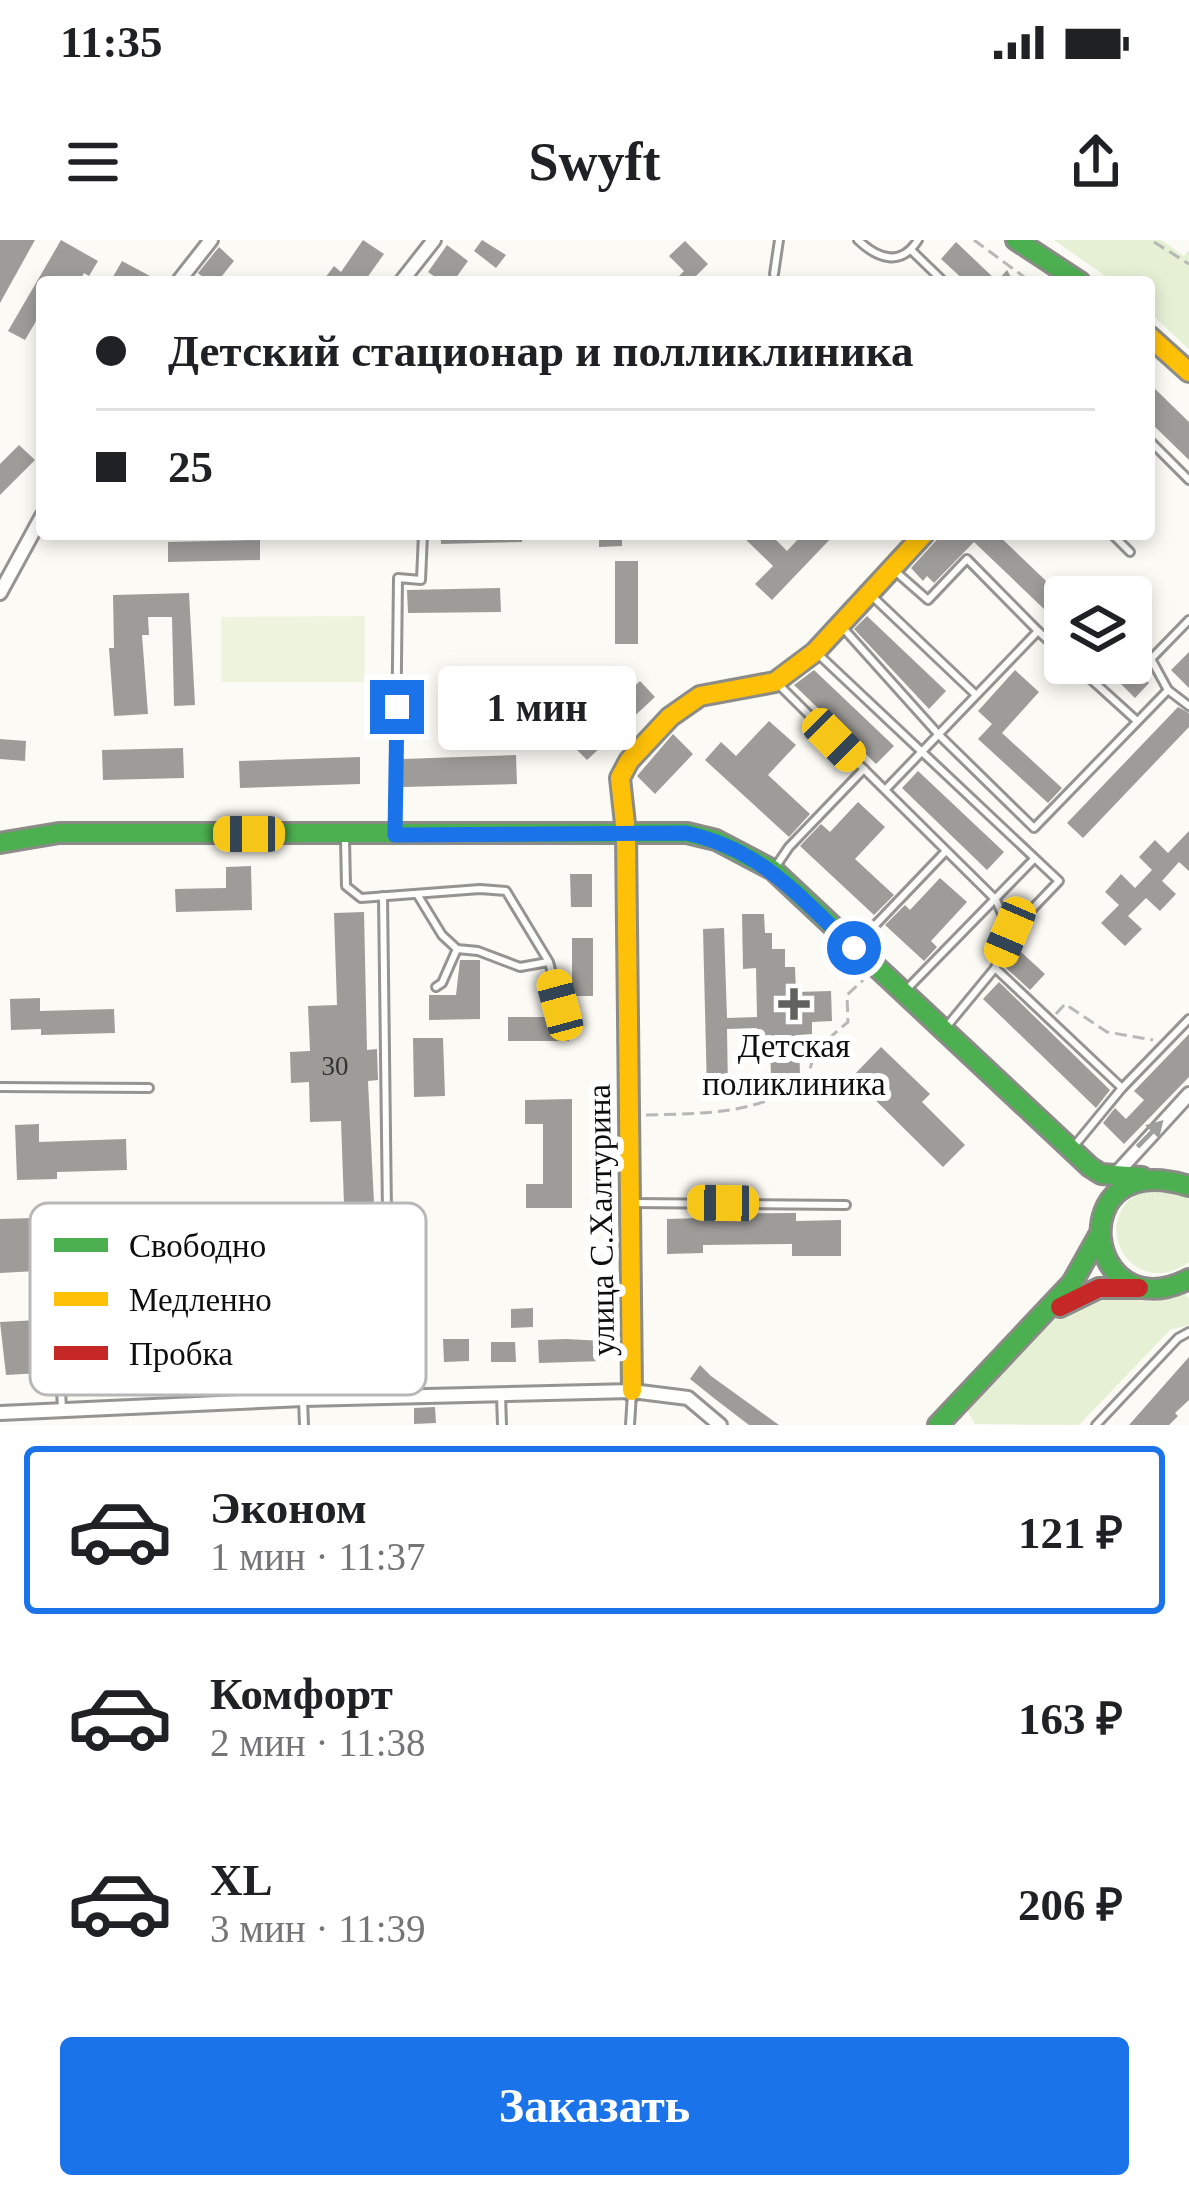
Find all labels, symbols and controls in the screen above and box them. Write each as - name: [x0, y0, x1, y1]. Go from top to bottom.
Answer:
- text: 11:35: [60, 17, 163, 67]
- icon: menu: [60, 129, 126, 195]
- icon: share: [1063, 129, 1129, 195]
- text: Swyft: [529, 132, 661, 192]
- text: Детский стационар и полликлиника: [168, 326, 913, 376]
- text: 25: [168, 442, 213, 492]
- map controls: [1044, 576, 1152, 684]
- button: layers: [1044, 576, 1152, 684]
- callout: 1 мин: [439, 665, 637, 749]
- route end: [370, 680, 424, 734]
- text: 1 мин: [487, 686, 587, 729]
- car: [796, 702, 872, 778]
- car: [213, 816, 285, 852]
- car: [979, 892, 1041, 972]
- route start: [827, 921, 881, 975]
- car: [533, 966, 587, 1044]
- marker: Детская поликлиника: [778, 988, 810, 1020]
- place label: Детская поликлиника: [702, 1028, 886, 1102]
- house number: 30: [322, 1051, 349, 1081]
- street label: улица С.Халтурина: [581, 1083, 621, 1356]
- one-way arrow: [1136, 1120, 1164, 1149]
- car: [687, 1184, 759, 1222]
- legend: [30, 1203, 426, 1395]
- text: Свободно: [129, 1228, 266, 1264]
- text: Медленно: [129, 1282, 272, 1318]
- text: Пробка: [129, 1336, 233, 1372]
- icon: car: [66, 1476, 174, 1584]
- text: Эконом: [210, 1483, 367, 1533]
- text: 121 ₽: [1018, 1508, 1123, 1558]
- text: 1 мин · 11:37: [210, 1535, 426, 1578]
- icon: car: [66, 1662, 174, 1770]
- text: Комфорт: [210, 1669, 393, 1719]
- text: 163 ₽: [1018, 1694, 1123, 1744]
- text: 2 мин · 11:38: [210, 1721, 426, 1764]
- icon: car: [66, 1848, 174, 1956]
- text: XL: [210, 1855, 273, 1905]
- text: 206 ₽: [1018, 1880, 1123, 1930]
- text: 3 мин · 11:39: [210, 1907, 426, 1950]
- button: Заказать: [60, 2037, 1129, 2175]

